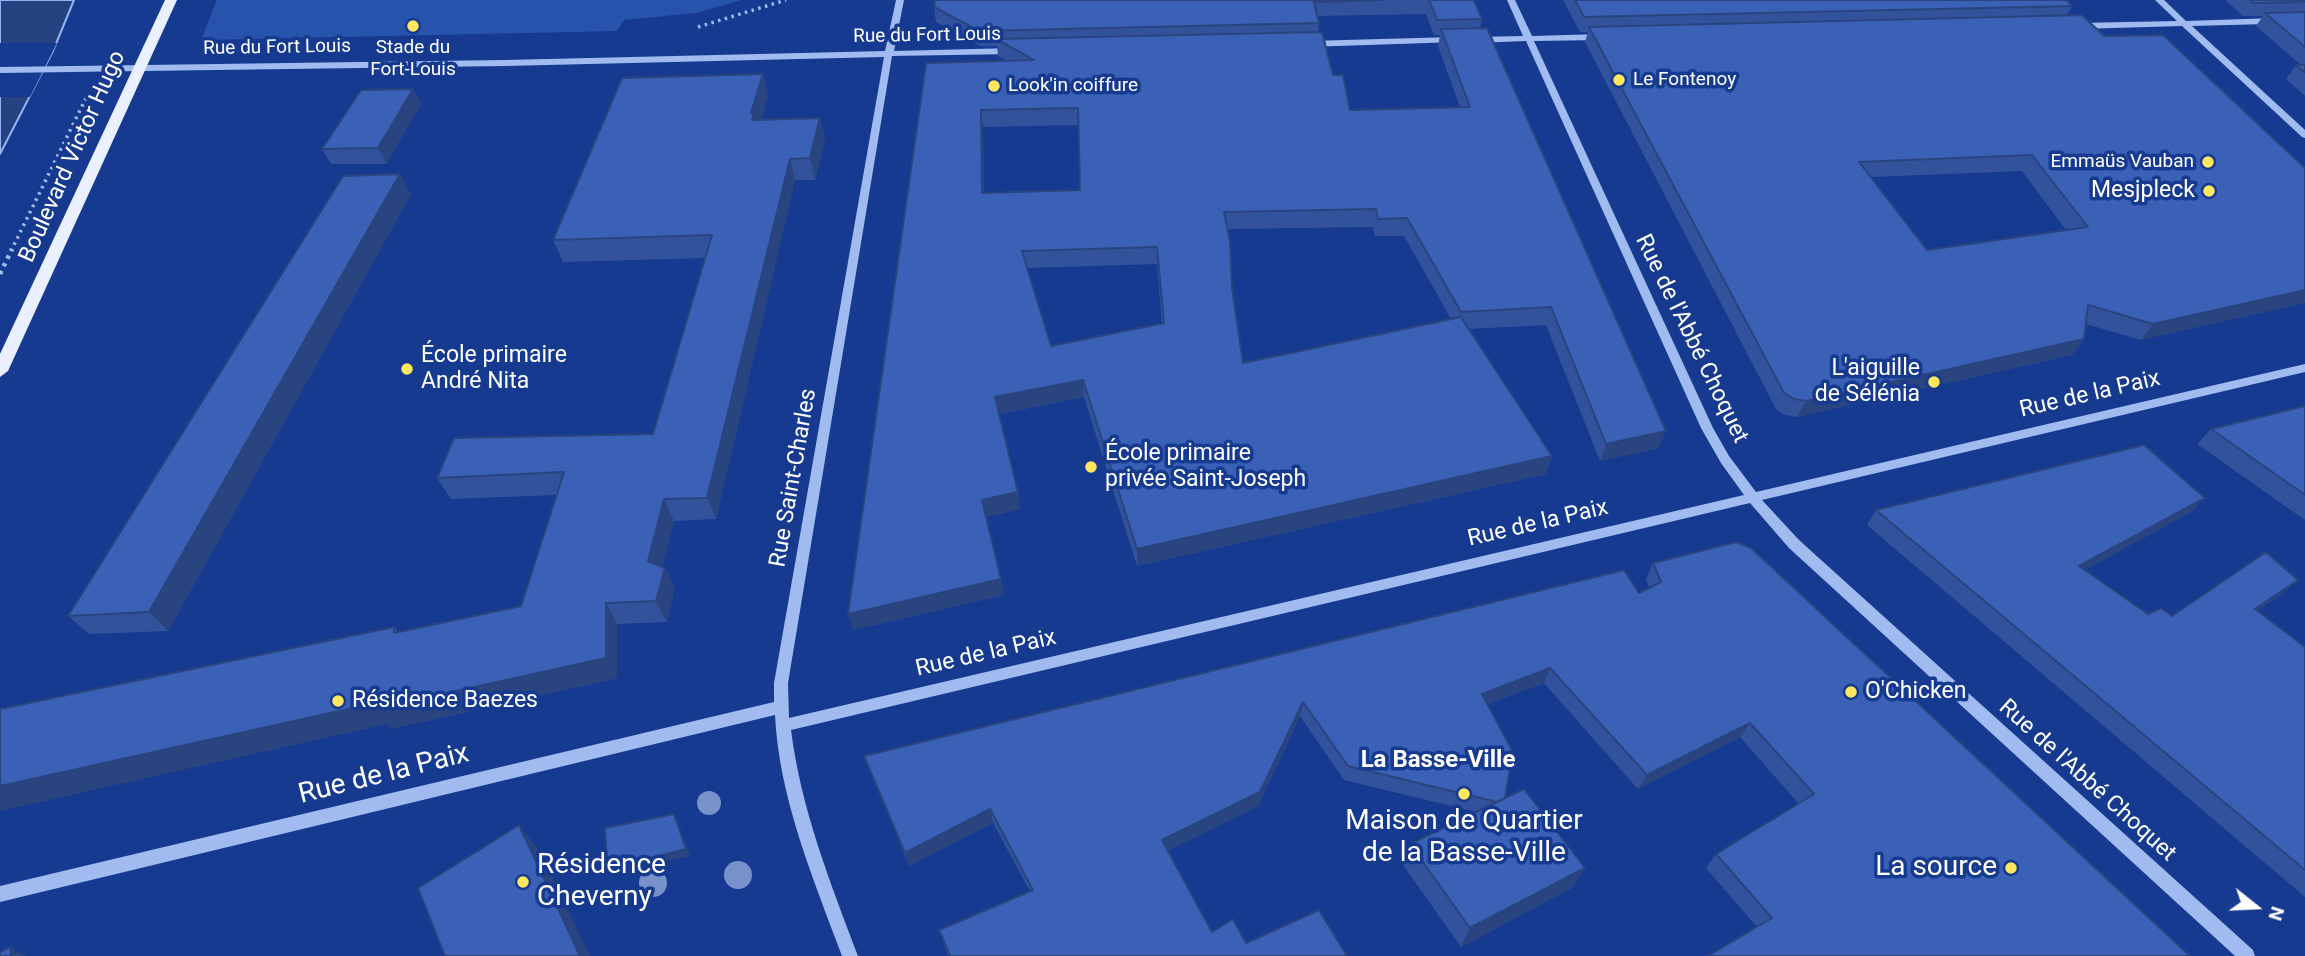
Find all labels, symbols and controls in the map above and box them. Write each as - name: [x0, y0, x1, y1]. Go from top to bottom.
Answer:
- marker: Stade du Fort-Louis: [405, 18, 421, 34]
- street label: Rue du Fort Louis: [853, 23, 1001, 49]
- street label: Rue du Fort Louis: [203, 35, 351, 61]
- place label: Stade du Fort-Louis: [370, 37, 456, 81]
- street label: Boulevard Victor Hugo: [14, 47, 132, 267]
- place label: Le Fontenoy: [1633, 69, 1736, 91]
- marker: Le Fontenoy: [1611, 72, 1627, 88]
- place label: Look'in coiffure: [1008, 75, 1138, 97]
- marker: Look'in coiffure: [986, 78, 1002, 94]
- place label: Emmaüs Vauban: [2051, 151, 2194, 173]
- marker: Emmaüs Vauban: [2200, 154, 2216, 170]
- place label: Mesjpleck: [2091, 177, 2195, 205]
- marker: Mesjpleck: [2201, 183, 2217, 199]
- street label: Rue de l'Abbé Choquet: [1628, 230, 1754, 448]
- place label: École primaire André Nita: [421, 342, 567, 396]
- place label: L'aiguille de Sélénia: [1815, 355, 1920, 409]
- marker: École primaire André Nita: [399, 361, 415, 377]
- street label: Rue de la Paix: [2017, 365, 2163, 425]
- marker: L'aiguille de Sélénia: [1926, 374, 1942, 390]
- street label: Rue Saint-Charles: [765, 387, 823, 569]
- place label: École primaire privée Saint-Joseph: [1105, 440, 1306, 494]
- marker: École primaire privée Saint-Joseph: [1083, 459, 1099, 475]
- street label: Rue de la Paix: [1465, 494, 1611, 554]
- street label: Rue de la Paix: [913, 624, 1059, 684]
- place label: O'Chicken: [1865, 678, 1966, 706]
- marker: O'Chicken: [1843, 684, 1859, 700]
- place label: Résidence Baezes: [352, 687, 538, 715]
- marker: Résidence Baezes: [330, 693, 346, 709]
- street label: Rue de l'Abbé Choquet: [1993, 694, 2181, 868]
- street label: Rue de la Paix: [295, 738, 473, 812]
- district label: La Basse-Ville: [1361, 747, 1515, 775]
- marker: Maison de Quartier de la Basse-Ville: [1456, 786, 1472, 802]
- place label: Maison de Quartier de la Basse-Ville: [1345, 805, 1583, 871]
- place label: Résidence Cheverny: [537, 849, 666, 915]
- place label: La source: [1875, 851, 1997, 885]
- marker: La source: [2003, 860, 2019, 876]
- north arrow: [2221, 872, 2291, 942]
- marker: Résidence Cheverny: [515, 874, 531, 890]
- text: N: [2263, 904, 2289, 924]

